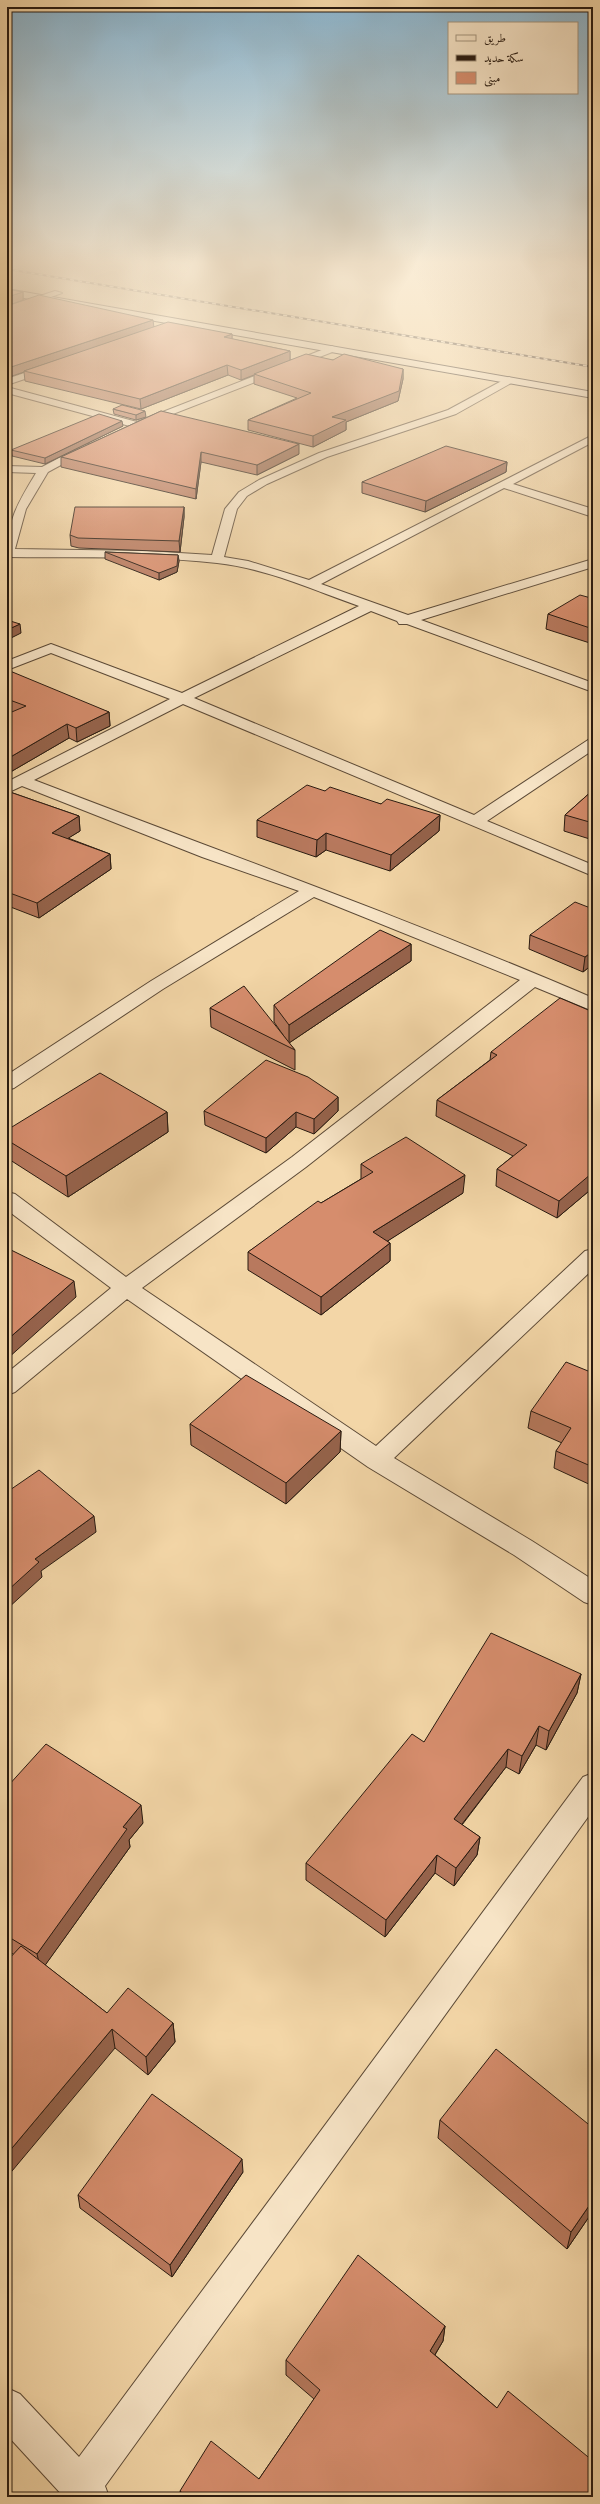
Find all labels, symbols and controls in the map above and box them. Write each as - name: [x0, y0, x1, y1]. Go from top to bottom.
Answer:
- legend: [448, 22, 578, 94]
- text: طريق: [484, 31, 506, 46]
- text: سكة حديد: [484, 51, 524, 66]
- text: مبنى: [484, 71, 500, 87]

